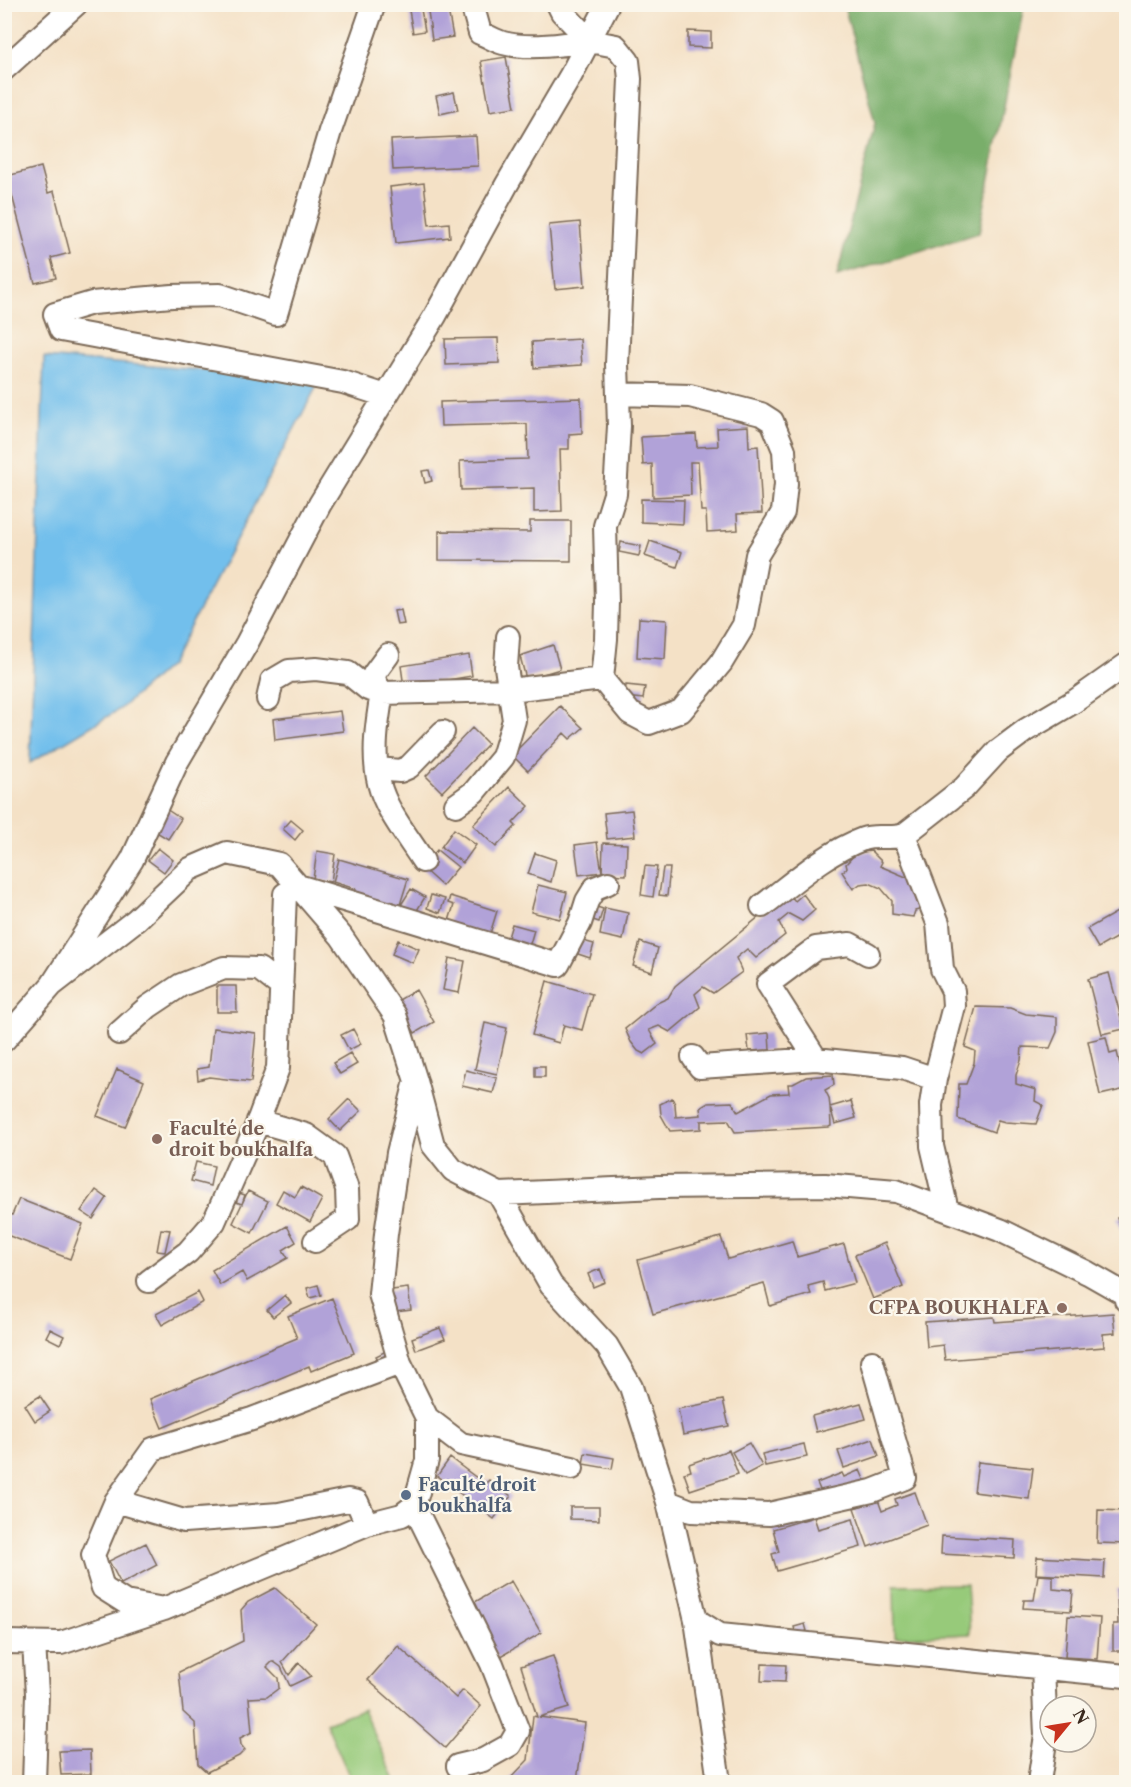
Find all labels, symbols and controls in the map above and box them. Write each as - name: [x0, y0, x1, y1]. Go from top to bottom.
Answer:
- place label: Faculté de droit boukhalfa: [169, 1118, 314, 1161]
- marker: Faculté de droit boukhalfa: [150, 1132, 164, 1146]
- place label: CFPA BOUKHALFA: [869, 1297, 1051, 1319]
- marker: CFPA BOUKHALFA: [1055, 1301, 1069, 1315]
- place label: Faculté droit boukhalfa: [417, 1474, 537, 1517]
- marker: Faculté droit boukhalfa: [399, 1488, 413, 1502]
- north arrow: [1038, 1694, 1098, 1754]
- text: N: [1069, 1705, 1093, 1728]

